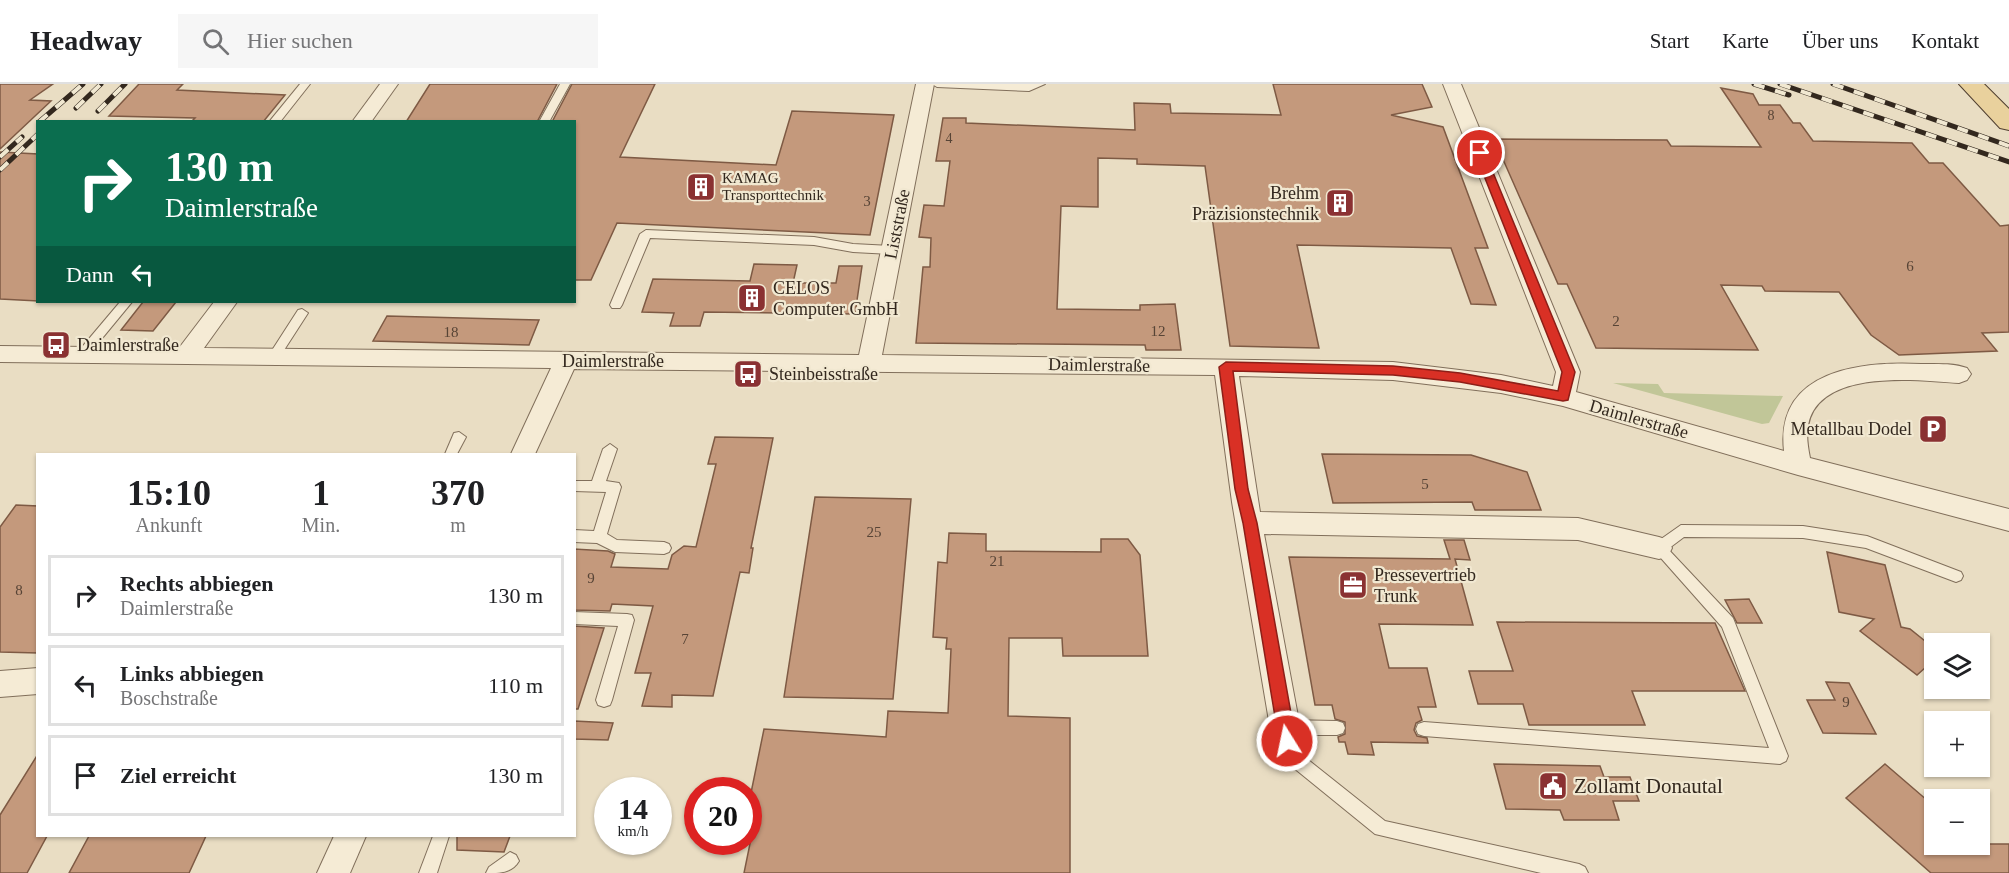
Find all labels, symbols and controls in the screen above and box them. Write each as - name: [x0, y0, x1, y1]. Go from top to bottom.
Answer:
- search box: [178, 14, 598, 68]
- text: Headway: [30, 25, 142, 56]
- icon: search: [199, 25, 232, 58]
- text: Hier suchen: [247, 28, 353, 53]
- text: Start: [1650, 29, 1689, 53]
- text: Karte: [1722, 29, 1769, 53]
- text: Über uns: [1802, 29, 1878, 53]
- text: Kontakt: [1911, 29, 1979, 53]
- house number: 8: [1768, 108, 1775, 123]
- pin: [1454, 127, 1505, 178]
- house number: 4: [946, 131, 953, 146]
- icon: arrive: [1463, 136, 1496, 169]
- icon: right: [66, 144, 144, 222]
- text: 130 m: [165, 144, 274, 190]
- place label: KAMAG Transporttechnik: [722, 170, 824, 203]
- building icon: KAMAG Transporttechnik: [685, 171, 717, 203]
- place label: Brehm Präzisionstechnik: [1192, 183, 1319, 224]
- street label: Liststraße: [880, 187, 914, 261]
- building icon: Brehm Präzisionstechnik: [1324, 187, 1356, 219]
- text: Daimlerstraße: [165, 193, 318, 223]
- house number: 3: [863, 193, 871, 209]
- icon: left: [126, 258, 159, 291]
- house number: 6: [1906, 258, 1914, 274]
- text: Dann: [66, 262, 114, 287]
- place label: CELOS Computer GmbH: [773, 278, 899, 319]
- building icon: CELOS Computer GmbH: [736, 282, 768, 314]
- house number: 2: [1612, 313, 1620, 329]
- house number: 12: [1151, 323, 1166, 339]
- house number: 18: [444, 324, 459, 340]
- bus stop icon: Daimlerstraße: [40, 329, 72, 361]
- place label: Daimlerstraße: [77, 335, 179, 355]
- street label: Daimlerstraße: [562, 351, 664, 371]
- street label: Daimlerstraße: [1048, 354, 1150, 376]
- bus stop icon: Steinbeisstraße: [732, 358, 764, 390]
- place label: Steinbeisstraße: [769, 364, 878, 384]
- street label: Daimlerstraße: [1587, 395, 1691, 443]
- parking icon: Metallbau Dodel: [1917, 413, 1949, 445]
- place label: Metallbau Dodel: [1791, 419, 1912, 439]
- text: 15:10: [127, 473, 211, 513]
- text: 1: [312, 473, 330, 513]
- text: 370: [431, 473, 485, 513]
- house number: 5: [1421, 476, 1429, 492]
- text: Ankunft: [136, 514, 202, 536]
- text: Min.: [302, 514, 340, 536]
- text: m: [450, 514, 466, 536]
- house number: 25: [867, 524, 882, 540]
- house number: 21: [990, 553, 1005, 569]
- place label: Pressevertrieb Trunk: [1374, 565, 1476, 606]
- office icon: Pressevertrieb Trunk: [1337, 569, 1369, 601]
- house number: 9: [587, 570, 595, 586]
- text: Rechts abbiegen: [120, 571, 273, 596]
- icon: right: [69, 579, 102, 612]
- house number: 8: [15, 582, 23, 598]
- text: 130 m: [487, 583, 543, 608]
- text: Daimlerstraße: [120, 597, 233, 619]
- house number: 7: [681, 631, 689, 647]
- map controls: [1924, 633, 1990, 855]
- button: layers: [1924, 633, 1990, 699]
- text: Links abbiegen: [120, 661, 264, 686]
- icon: left: [69, 669, 102, 702]
- text: 110 m: [488, 673, 543, 698]
- text: Boschstraße: [120, 687, 218, 709]
- house number: 9: [1842, 694, 1850, 710]
- position arrow: [1255, 709, 1319, 773]
- button: +: [1924, 711, 1990, 777]
- icon: arrive: [69, 759, 102, 792]
- text: Ziel erreicht: [120, 763, 236, 788]
- text: 130 m: [487, 763, 543, 788]
- public building icon: Zollamt Donautal: [1537, 770, 1569, 802]
- place label: Zollamt Donautal: [1574, 774, 1723, 798]
- speed limit sign: 20: [684, 777, 762, 855]
- button: −: [1924, 789, 1990, 855]
- text: 14: [618, 792, 648, 825]
- text: km/h: [618, 823, 648, 839]

